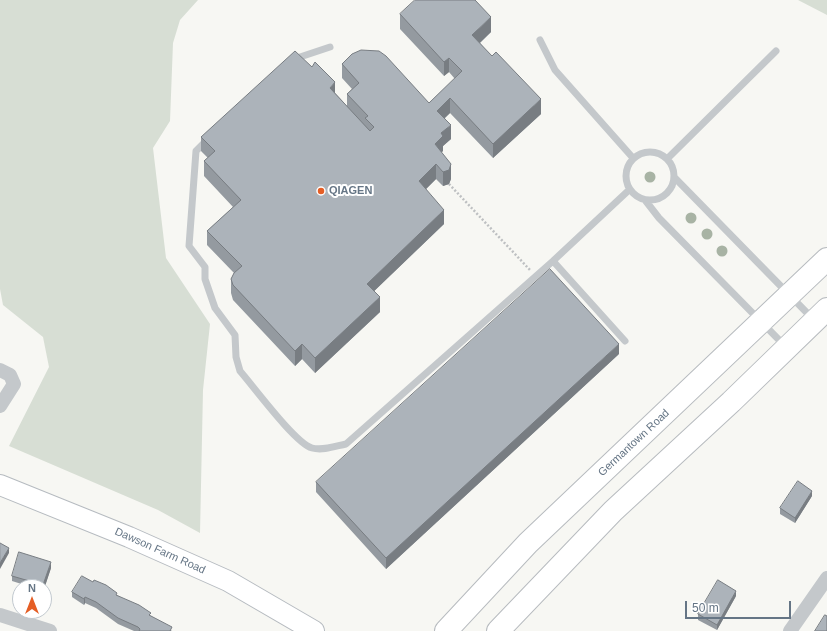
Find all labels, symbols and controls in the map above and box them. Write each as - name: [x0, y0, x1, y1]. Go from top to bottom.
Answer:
- place label: QIAGEN: [329, 184, 372, 198]
- marker: QIAGEN: [316, 186, 326, 196]
- street label: Germantown Road: [596, 407, 672, 479]
- street label: Dawson Farm Road: [113, 525, 207, 577]
- north arrow: [12, 579, 52, 619]
- text: N: [28, 582, 36, 594]
- scale bar: [687, 593, 793, 619]
- text: 50 m: [692, 601, 719, 615]

